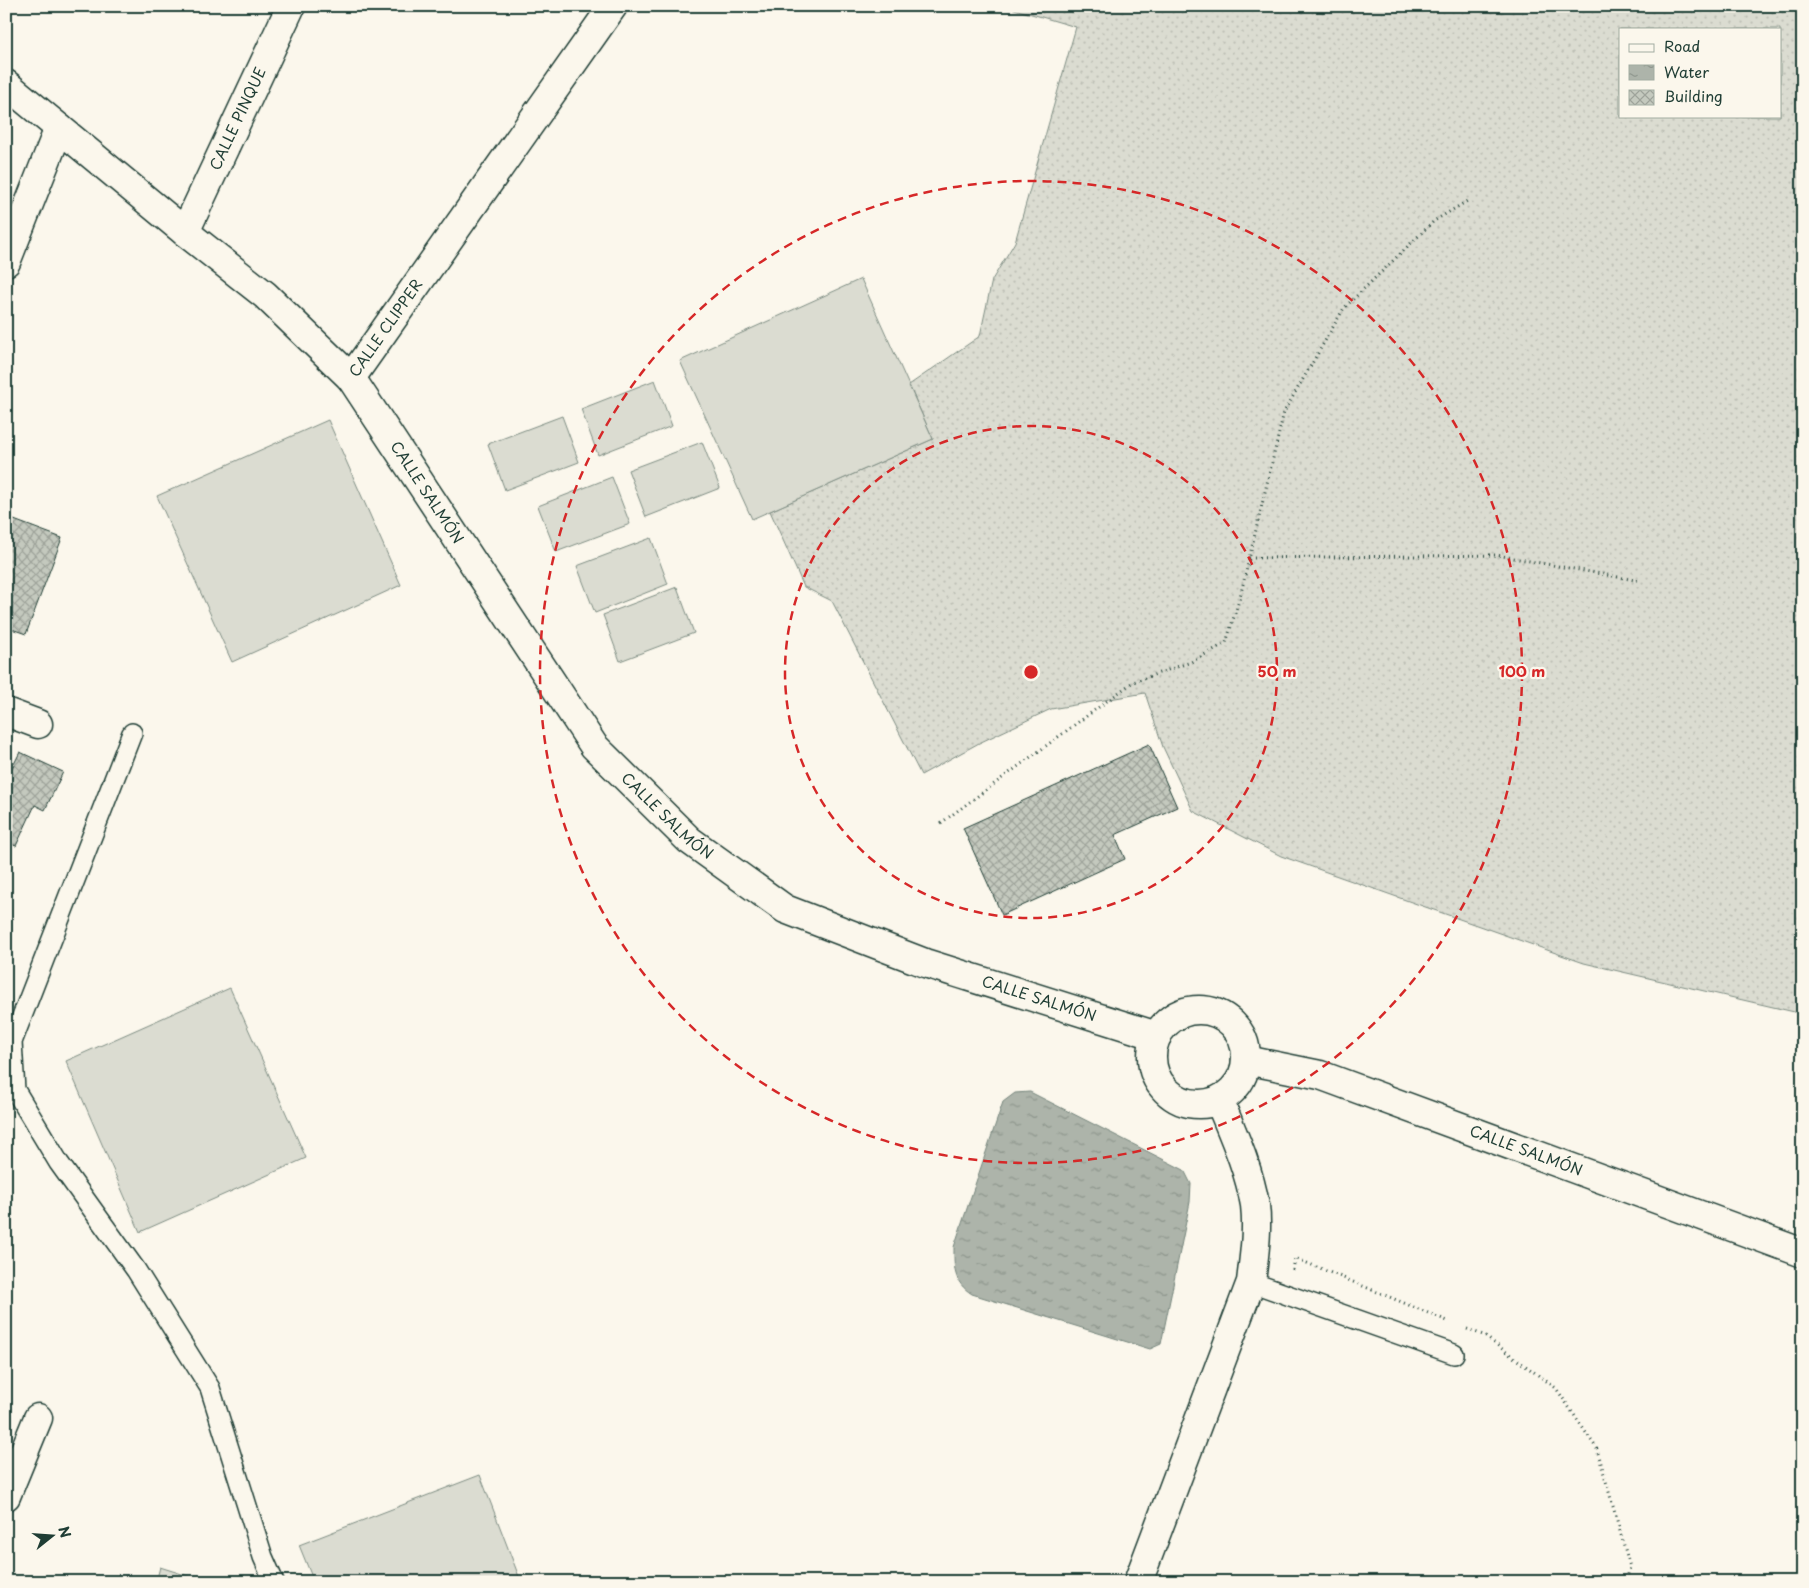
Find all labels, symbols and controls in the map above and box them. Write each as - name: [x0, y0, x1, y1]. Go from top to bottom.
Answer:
- legend: [1619, 28, 1782, 118]
- text: Road: [1664, 34, 1700, 57]
- text: Water: [1664, 60, 1709, 83]
- street label: CALLE PINQUE: [203, 63, 271, 174]
- text: Building: [1664, 84, 1723, 107]
- street label: CALLE CLIPPER: [342, 273, 428, 381]
- street label: CALLE SALMÓN: [386, 436, 470, 548]
- text: 50 m: [1258, 659, 1296, 682]
- text: 100 m: [1499, 659, 1545, 682]
- centre of rings: [1022, 663, 1040, 681]
- street label: CALLE SALMÓN: [617, 766, 719, 864]
- street label: CALLE SALMÓN: [979, 969, 1100, 1026]
- street label: CALLE SALMÓN: [1467, 1118, 1586, 1181]
- north arrow: [28, 1510, 78, 1560]
- text: N: [53, 1524, 77, 1540]

